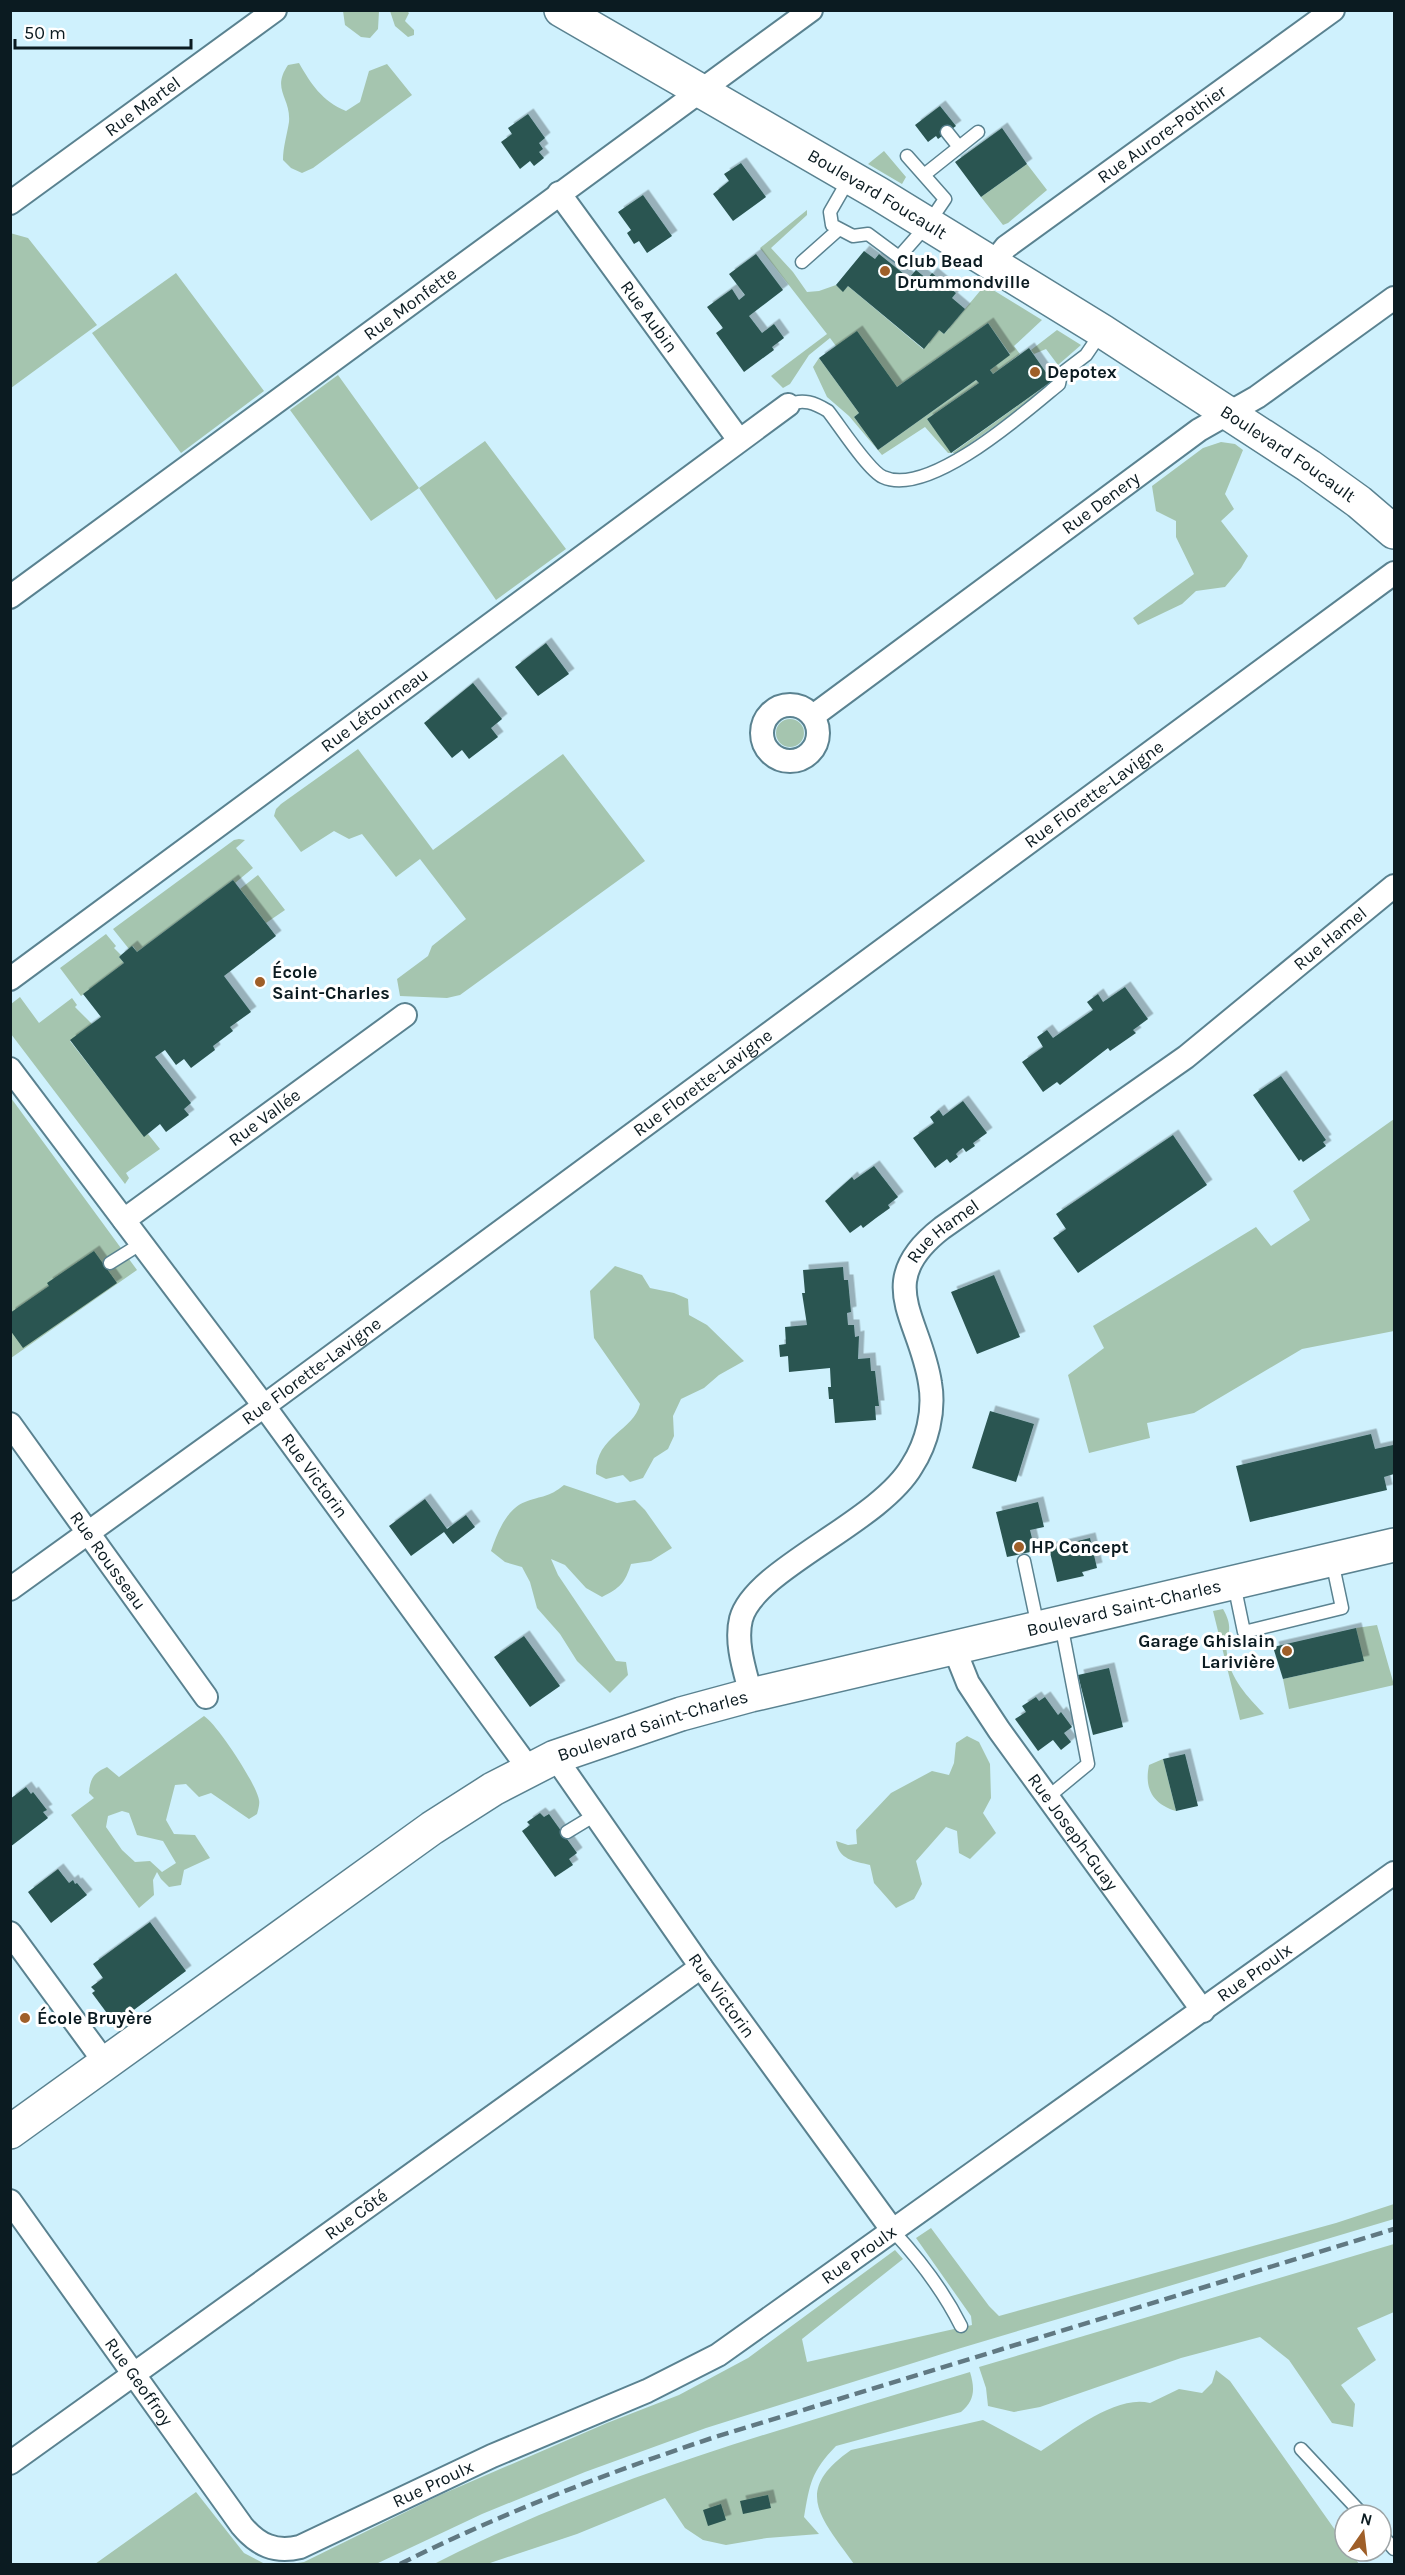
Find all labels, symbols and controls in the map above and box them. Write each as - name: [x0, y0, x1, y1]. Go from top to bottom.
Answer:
- scale bar: [15, 12, 190, 50]
- text: 50 m: [24, 22, 66, 44]
- street label: Rue Martel: [100, 72, 185, 141]
- street label: Rue Aurore-Pothier: [1093, 80, 1231, 188]
- street label: Boulevard Foucault: [804, 144, 951, 244]
- place label: Club Bead Drummondville: [897, 250, 1030, 293]
- street label: Rue Monfette: [359, 263, 461, 345]
- marker: Club Bead Drummondville: [878, 264, 892, 278]
- street label: Rue Aubin: [616, 276, 683, 357]
- place label: Depotex: [1047, 361, 1117, 383]
- marker: Depotex: [1028, 365, 1042, 379]
- street label: Boulevard Foucault: [1216, 400, 1360, 507]
- street label: Rue Denery: [1057, 466, 1145, 539]
- street label: Rue Létourneau: [316, 663, 433, 757]
- street label: Rue Florette-Lavigne: [1020, 736, 1168, 853]
- street label: Rue Hamel: [1289, 902, 1371, 975]
- place label: École Saint-Charles: [272, 960, 390, 1004]
- marker: École Saint-Charles: [253, 975, 267, 989]
- street label: Rue Florette-Lavigne: [629, 1024, 777, 1141]
- street label: Rue Vallée: [224, 1084, 305, 1151]
- street label: Rue Hamel: [902, 1194, 983, 1267]
- street label: Rue Florette-Lavigne: [237, 1312, 385, 1429]
- street label: Rue Victorin: [276, 1429, 353, 1522]
- street label: Rue Rousseau: [65, 1507, 151, 1614]
- place label: HP Concept: [1031, 1536, 1129, 1558]
- marker: HP Concept: [1012, 1540, 1026, 1554]
- street label: Boulevard Saint-Charles: [1025, 1575, 1223, 1641]
- place label: Garage Ghislain Larivière: [1138, 1630, 1275, 1673]
- marker: Garage Ghislain Larivière: [1280, 1644, 1294, 1658]
- street label: Boulevard Saint-Charles: [555, 1685, 751, 1766]
- street label: Rue Joseph-Guay: [1023, 1769, 1123, 1895]
- street label: Rue Proulx: [1213, 1938, 1296, 2007]
- street label: Rue Victorin: [684, 1949, 760, 2042]
- place label: École Bruyère: [37, 2006, 152, 2029]
- marker: École Bruyère: [18, 2011, 32, 2025]
- street label: Rue Côté: [320, 2185, 392, 2245]
- street label: Rue Proulx: [817, 2220, 901, 2289]
- street label: Rue Geoffroy: [100, 2333, 178, 2431]
- street label: Rue Proulx: [389, 2455, 477, 2513]
- north arrow: [1333, 2503, 1393, 2563]
- text: N: [1359, 2508, 1374, 2530]

